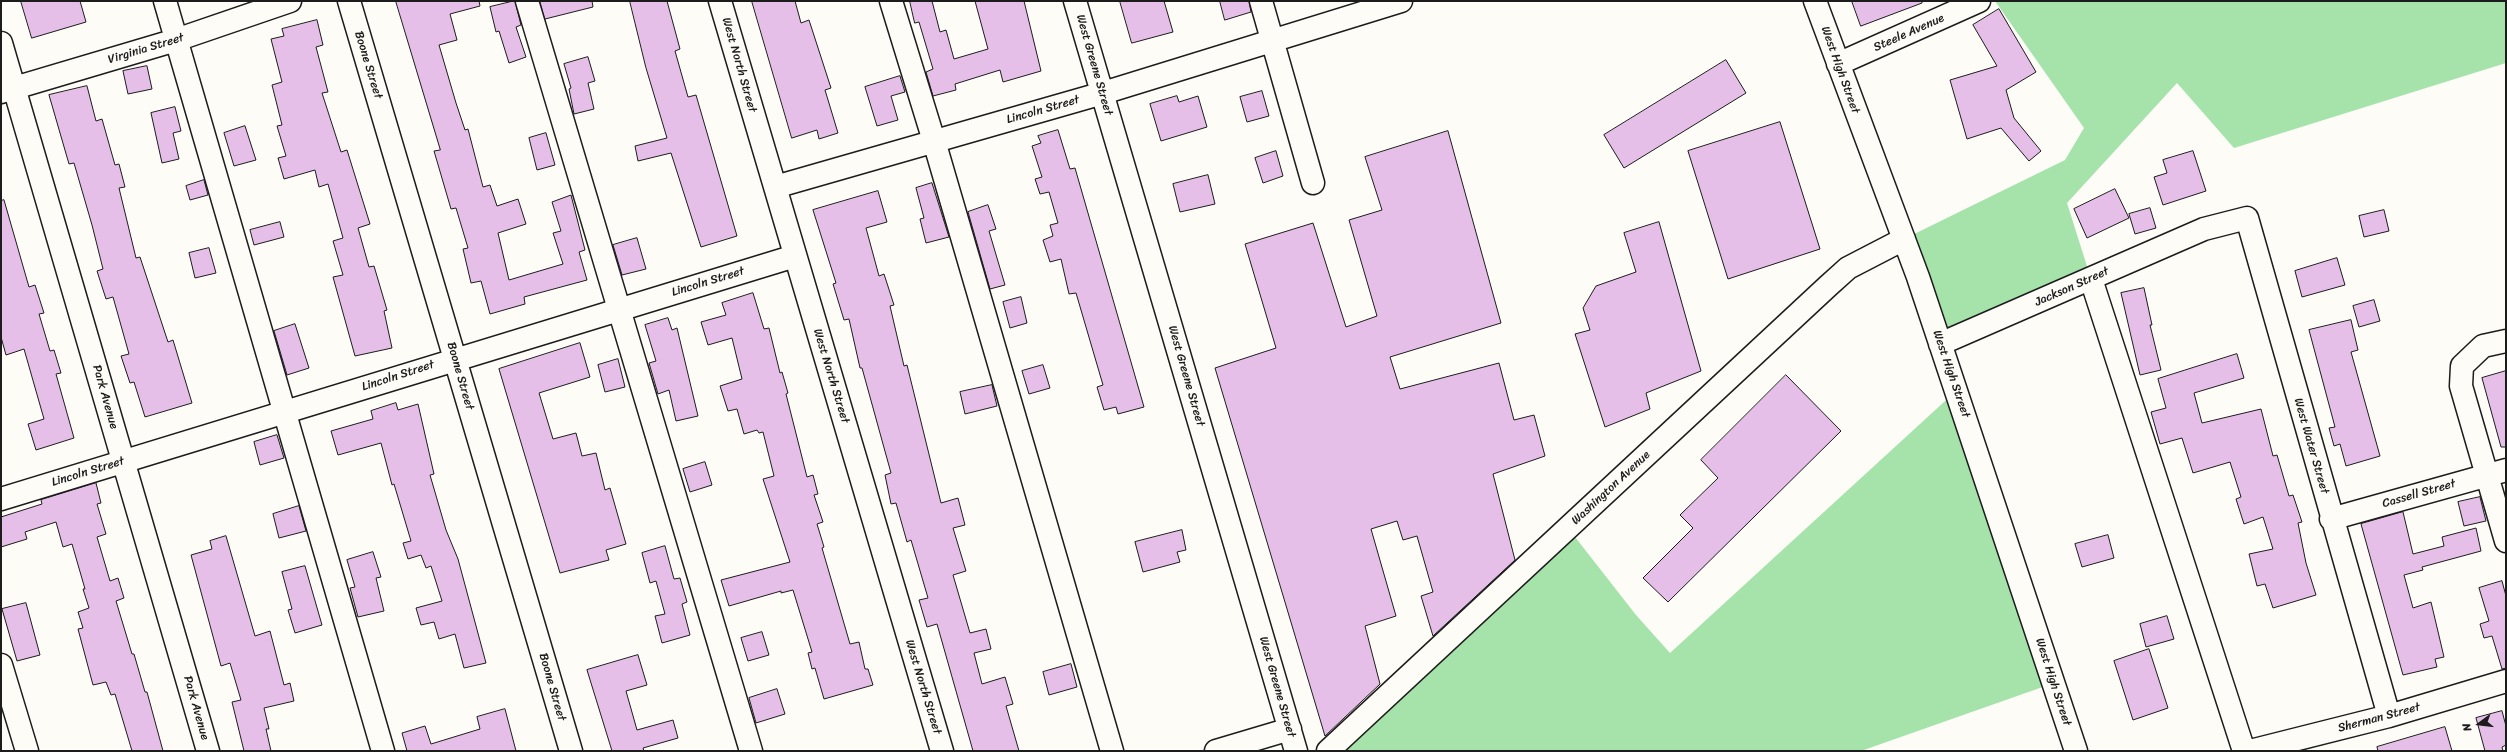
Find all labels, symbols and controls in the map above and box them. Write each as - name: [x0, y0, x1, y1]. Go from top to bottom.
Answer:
- street label: Steele Avenue: [1871, 11, 1947, 55]
- street label: West Greene Street: [1073, 13, 1115, 117]
- street label: West North Street: [719, 16, 759, 114]
- street label: West High Street: [1818, 25, 1862, 115]
- street label: Boone Street: [351, 29, 385, 101]
- street label: Virginia Street: [106, 31, 186, 67]
- street label: Lincoln Street: [1005, 93, 1081, 127]
- street label: Lincoln Street: [670, 264, 746, 300]
- street label: Jackson Street: [2033, 264, 2111, 310]
- street label: West Greene Street: [1165, 324, 1207, 428]
- street label: West North Street: [810, 327, 852, 425]
- street label: West High Street: [1929, 328, 1973, 420]
- street label: Boone Street: [443, 340, 477, 412]
- street label: Lincoln Street: [360, 358, 436, 394]
- street label: Park Avenue: [89, 363, 121, 431]
- street label: West Water Street: [2290, 396, 2332, 496]
- street label: Washington Avenue: [1569, 448, 1653, 528]
- street label: Lincoln Street: [50, 454, 126, 490]
- street label: Cassell Street: [2381, 477, 2457, 511]
- street label: West Greene Street: [1256, 635, 1298, 739]
- street label: West High Street: [2032, 636, 2074, 728]
- street label: West North Street: [902, 638, 944, 736]
- street label: Boone Street: [535, 651, 569, 723]
- street label: Park Avenue: [180, 674, 212, 742]
- street label: Sherman Street: [2336, 700, 2422, 736]
- north arrow: [2459, 704, 2499, 744]
- text: N: [2457, 721, 2477, 733]

